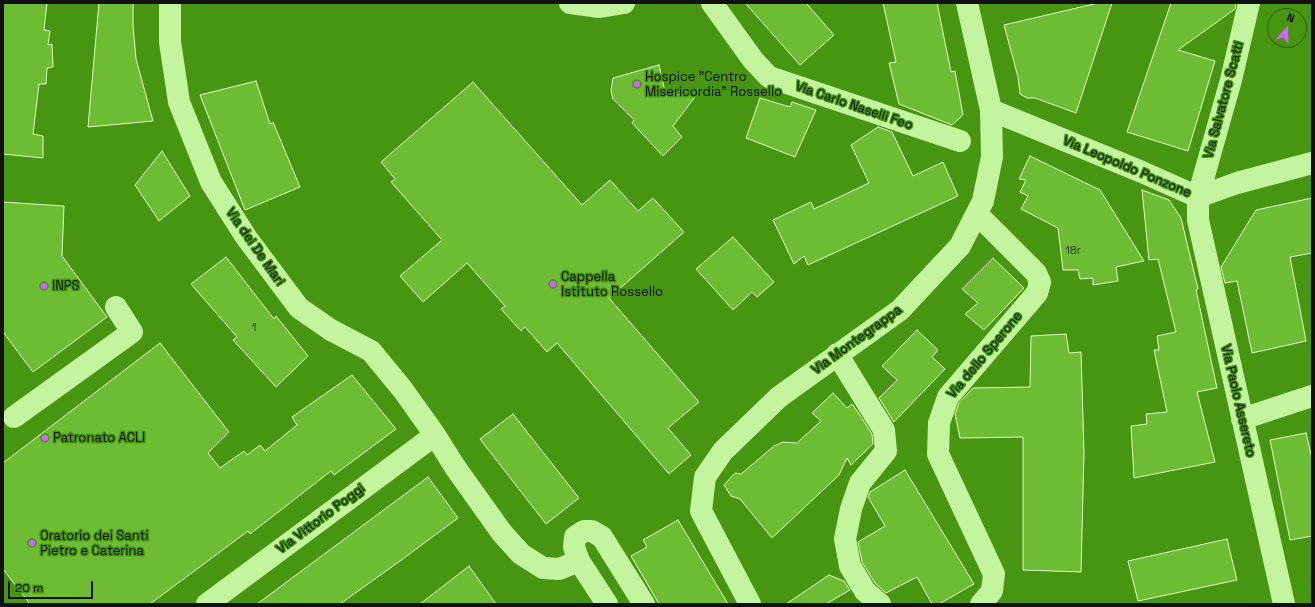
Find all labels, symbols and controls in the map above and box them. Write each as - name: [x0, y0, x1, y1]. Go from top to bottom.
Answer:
- north arrow: [1267, 8, 1307, 48]
- text: N: [1285, 10, 1297, 26]
- street label: Via Salvatore Scatti: [1201, 40, 1247, 160]
- place label: Hospice "Centro Misericordia" Rossello: [645, 69, 782, 100]
- marker: Hospice "Centro Misericordia" Rossello: [632, 79, 642, 89]
- street label: Via Carlo Naselli Feo: [793, 79, 915, 133]
- street label: Via Leopoldo Ponzone: [1060, 133, 1194, 201]
- street label: Via dei De Mari: [222, 205, 288, 289]
- house number: 18r: [1065, 244, 1081, 258]
- place label: Cappella Istituto Rossello: [561, 269, 663, 300]
- place label: INPS: [52, 278, 80, 294]
- marker: Cappella Istituto Rossello: [548, 279, 558, 289]
- marker: INPS: [39, 281, 49, 291]
- street label: Via Montegrappa: [809, 302, 905, 378]
- street label: Via dello Sperone: [944, 309, 1026, 401]
- house number: 1: [252, 321, 256, 335]
- street label: Via Paolo Assereto: [1217, 343, 1259, 459]
- place label: Patronato ACLI: [53, 430, 145, 446]
- marker: Patronato ACLI: [40, 433, 50, 443]
- street label: Via Vittorio Poggi: [274, 481, 368, 557]
- place label: Oratorio dei Santi Pietro e Caterina: [40, 528, 149, 559]
- marker: Oratorio dei Santi Pietro e Caterina: [27, 538, 37, 548]
- scale bar: [10, 573, 95, 599]
- text: 20 m: [15, 580, 43, 596]

